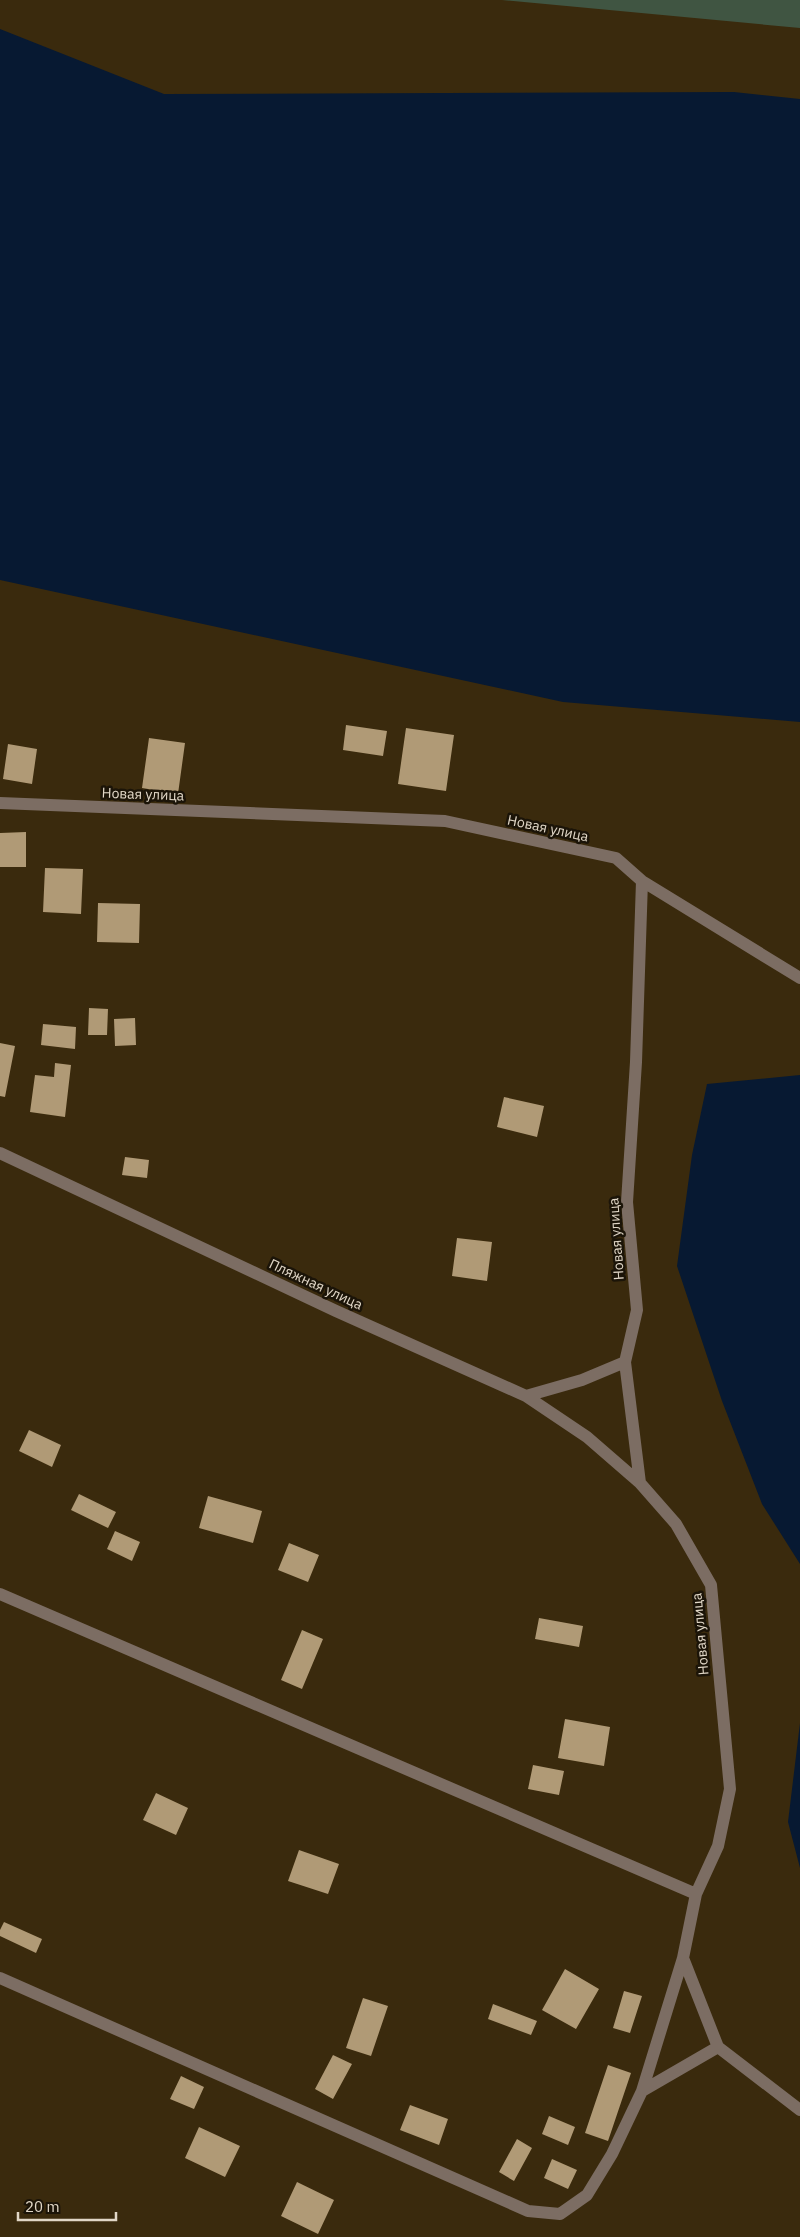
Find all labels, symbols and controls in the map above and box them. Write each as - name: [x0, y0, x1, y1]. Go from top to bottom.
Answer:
- street label: Новая улица: [101, 784, 185, 804]
- street label: Новая улица: [506, 811, 591, 845]
- street label: Новая улица: [604, 1197, 628, 1281]
- street label: Пляжная улица: [266, 1254, 366, 1314]
- street label: Новая улица: [687, 1592, 713, 1676]
- scale bar: [18, 2190, 115, 2222]
- text: 20 m: [25, 2197, 60, 2216]

